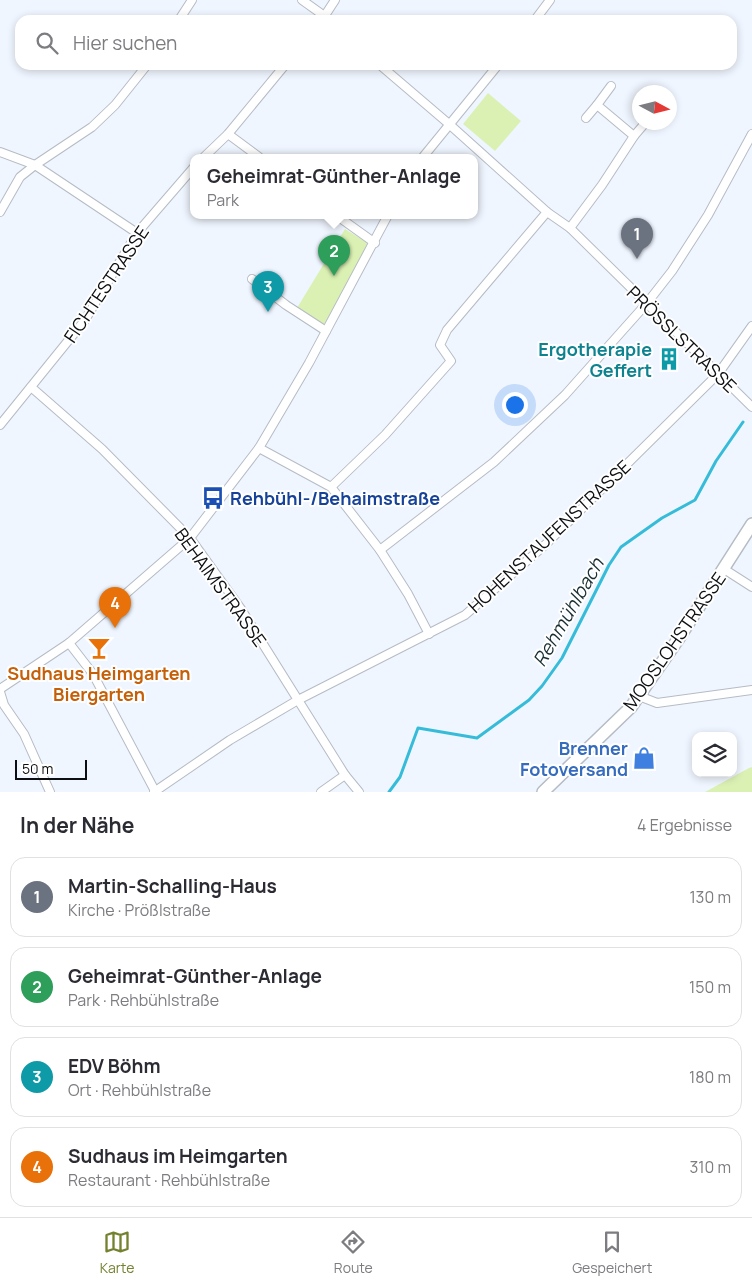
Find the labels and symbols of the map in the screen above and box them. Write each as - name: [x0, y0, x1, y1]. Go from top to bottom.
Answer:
- north arrow: [632, 85, 677, 130]
- pin: 1: [621, 218, 653, 259]
- street label: FICHTESTRASSE: [58, 221, 154, 347]
- pin: 2: [318, 235, 350, 276]
- pin: 3: [252, 271, 284, 312]
- street label: PRÖSSLSTRASSE: [622, 280, 742, 398]
- place label: Ergotherapie Geffert: [538, 337, 652, 382]
- building icon: Ergotherapie Geffert: [656, 346, 682, 372]
- your location: [502, 392, 528, 418]
- street label: HOHENSTAUFENSTRASSE: [463, 454, 635, 618]
- bus stop icon: Rehbühl-/Behaimstraße: [200, 485, 226, 511]
- place label: Rehbühl-/Behaimstraße: [230, 486, 440, 510]
- street label: BEHAIMSTRASSE: [170, 523, 272, 651]
- water label: Rehmühlbach: [526, 552, 610, 671]
- street label: MOOSLOHSTRASSE: [617, 567, 731, 715]
- pin: 4: [99, 587, 131, 628]
- bar icon: Sudhaus Heimgarten Biergarten: [86, 635, 112, 661]
- place label: Sudhaus Heimgarten Biergarten: [7, 661, 191, 706]
- place label: Brenner Fotoversand: [520, 736, 628, 781]
- shop icon: Brenner Fotoversand: [631, 745, 657, 771]
- scale bar: [15, 757, 88, 780]

